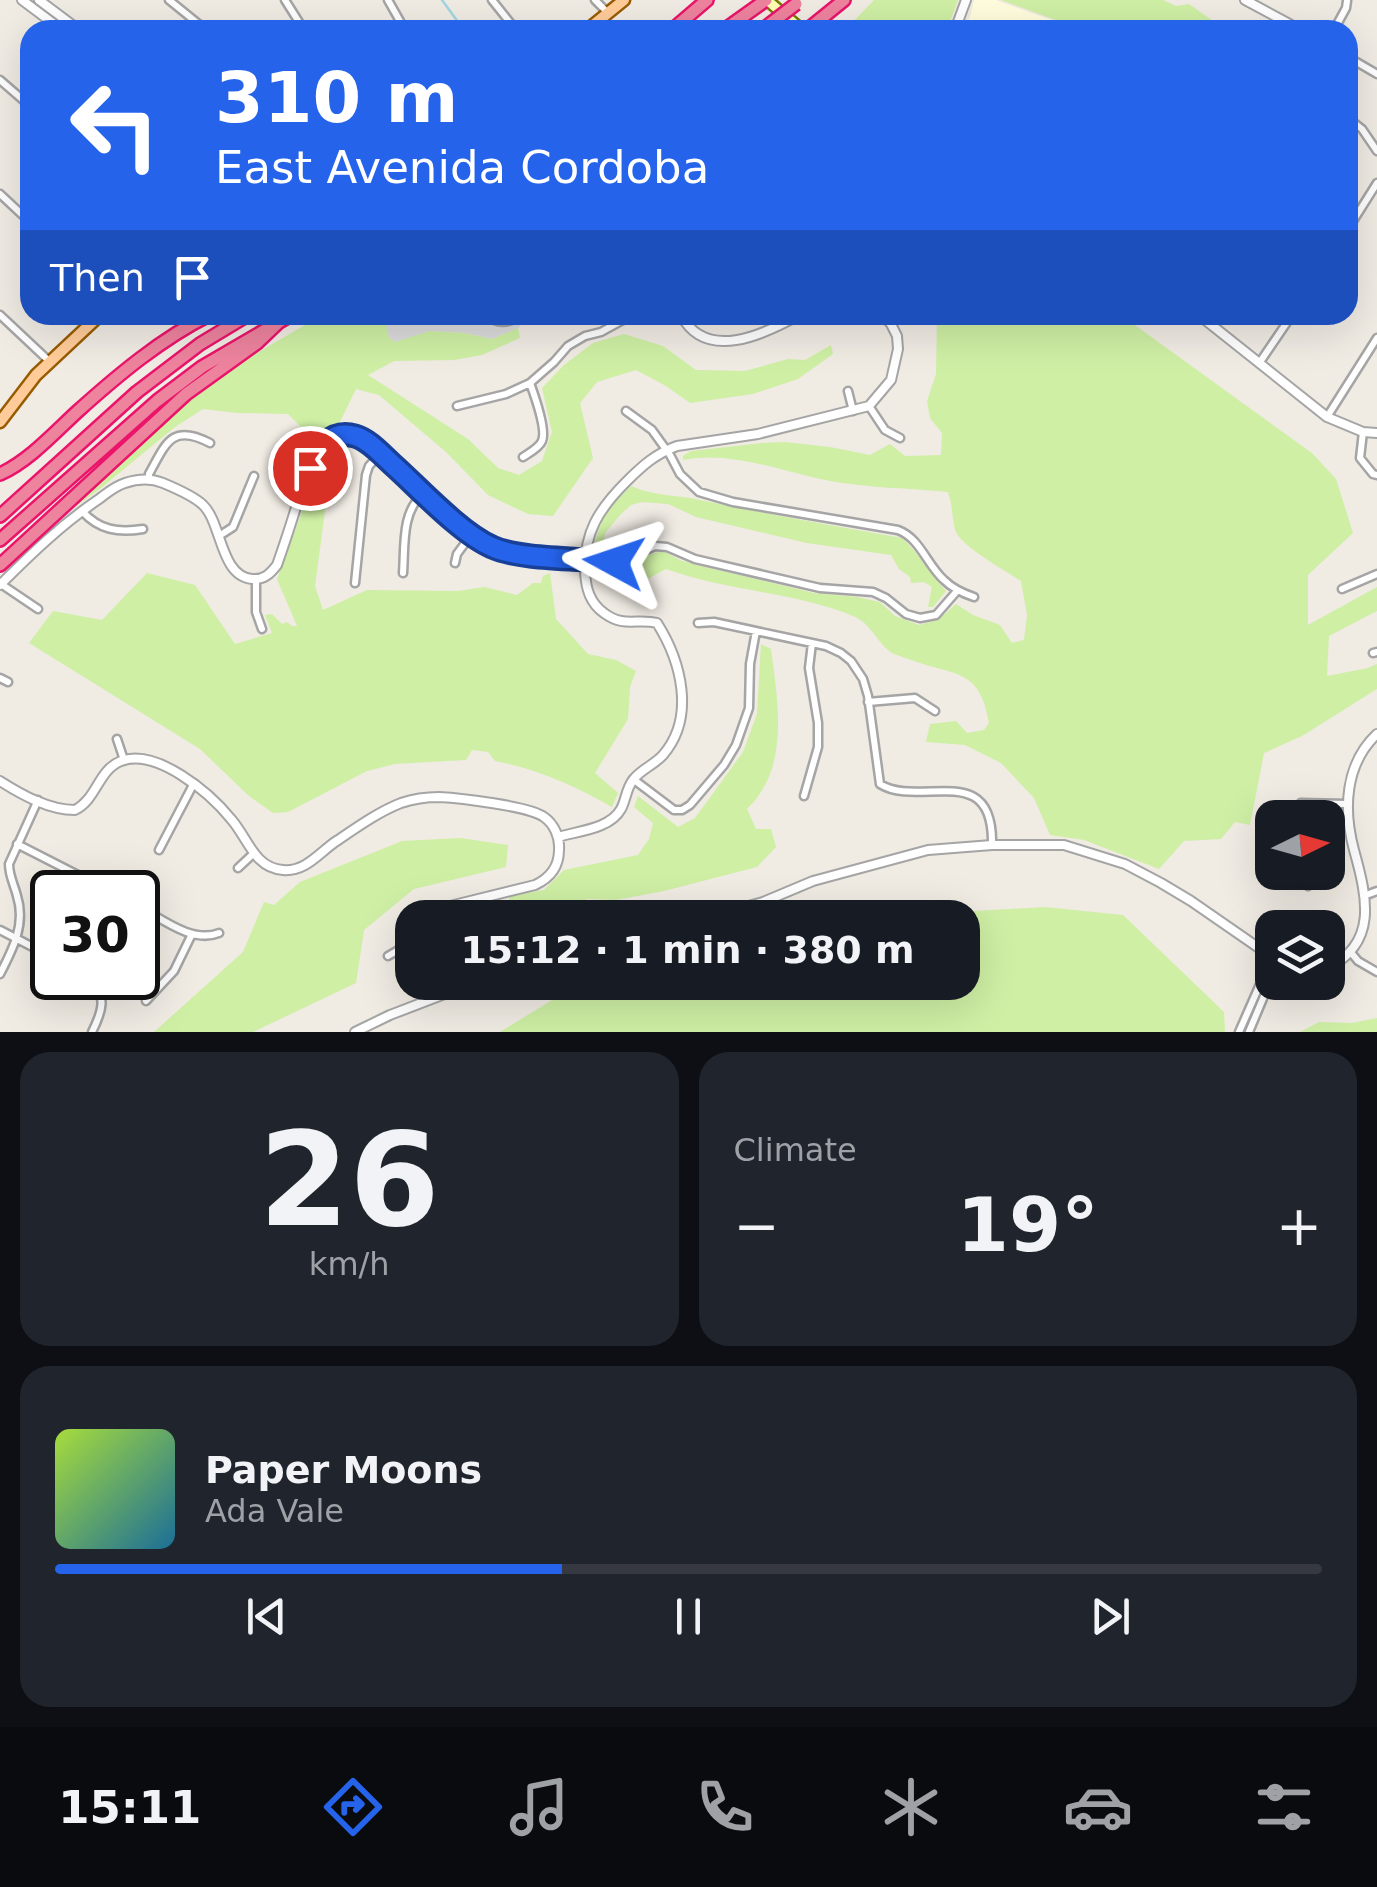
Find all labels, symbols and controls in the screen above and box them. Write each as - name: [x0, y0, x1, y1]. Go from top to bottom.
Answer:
- text: 310 m: [215, 57, 458, 139]
- icon: left: [50, 60, 180, 190]
- text: East Avenida Cordoba: [215, 141, 709, 194]
- icon: arrive: [165, 250, 220, 305]
- text: Then: [50, 256, 145, 300]
- pin: [268, 426, 353, 511]
- icon: arrive: [283, 441, 338, 496]
- position arrow: [562, 510, 666, 614]
- north arrow: [1255, 800, 1345, 890]
- map controls: [1255, 800, 1345, 1000]
- speed limit sign: 30: [30, 870, 160, 1000]
- button: layers: [1255, 910, 1345, 1000]
- text: 15:12 · 1 min · 380 m: [460, 928, 915, 972]
- text: 26: [259, 1104, 440, 1256]
- text: Climate: [734, 1131, 857, 1169]
- text: 19°: [957, 1181, 1099, 1269]
- text: −: [734, 1194, 780, 1258]
- text: +: [1276, 1194, 1322, 1258]
- text: km/h: [309, 1245, 390, 1283]
- text: Paper Moons: [205, 1448, 482, 1492]
- text: Ada Vale: [205, 1492, 344, 1530]
- icon: previous: [239, 1589, 294, 1644]
- icon: pause: [661, 1589, 716, 1644]
- icon: next: [1083, 1589, 1138, 1644]
- icon: directions: [318, 1772, 388, 1842]
- icon: music: [504, 1772, 574, 1842]
- icon: phone: [690, 1772, 760, 1842]
- icon: climate: [876, 1772, 946, 1842]
- icon: car: [1063, 1772, 1133, 1842]
- icon: filters: [1249, 1772, 1319, 1842]
- text: 15:11: [58, 1781, 201, 1834]

